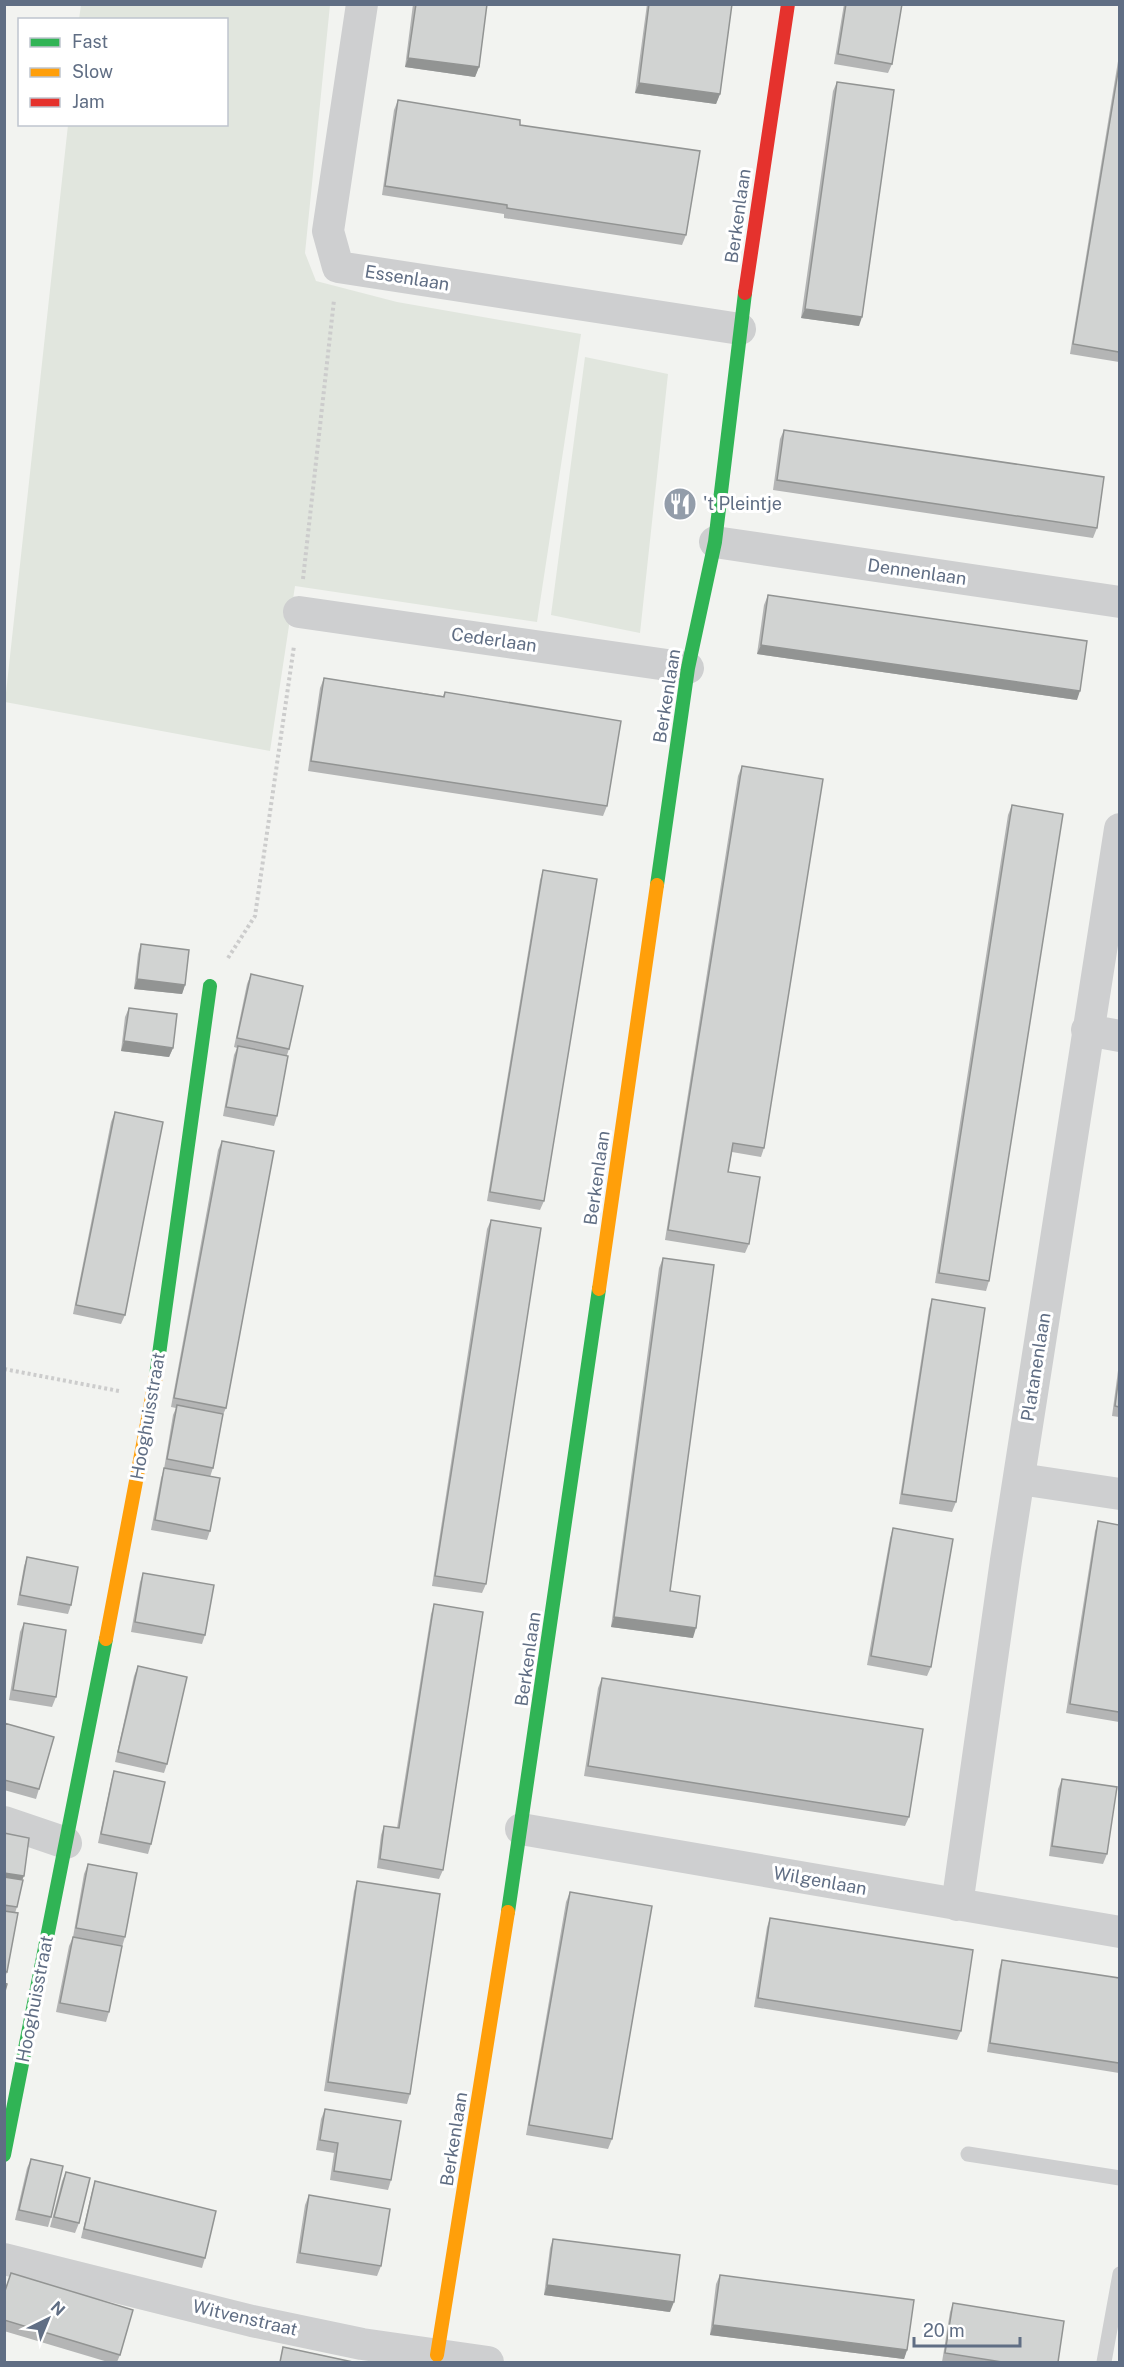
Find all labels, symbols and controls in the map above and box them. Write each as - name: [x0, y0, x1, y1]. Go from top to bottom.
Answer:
- legend: [18, 18, 228, 126]
- text: Fast: [72, 31, 108, 52]
- text: Slow: [72, 61, 113, 82]
- text: Jam: [72, 91, 105, 112]
- street label: Berkenlaan: [720, 167, 755, 265]
- street label: Essenlaan: [363, 260, 451, 295]
- restaurant icon: 't Pleintje: [662, 486, 698, 522]
- place label: 't Pleintje: [703, 493, 782, 514]
- street label: Dennenlaan: [866, 554, 968, 589]
- street label: Cederlaan: [450, 623, 538, 656]
- street label: Berkenlaan: [649, 647, 684, 745]
- street label: Berkenlaan: [579, 1129, 614, 1227]
- street label: Platanenlaan: [1017, 1311, 1054, 1423]
- street label: Hooghuisstraat: [126, 1351, 169, 1481]
- street label: Berkenlaan: [510, 1610, 545, 1708]
- street label: Wilgenlaan: [772, 1862, 868, 1899]
- street label: Hooghuisstraat: [12, 1934, 57, 2064]
- street label: Berkenlaan: [436, 2090, 471, 2188]
- north arrow: [18, 2289, 78, 2349]
- street label: Witvenstraat: [191, 2295, 300, 2340]
- text: N: [47, 2297, 69, 2320]
- scale bar: [914, 2310, 1020, 2348]
- text: 20 m: [923, 2320, 965, 2341]

